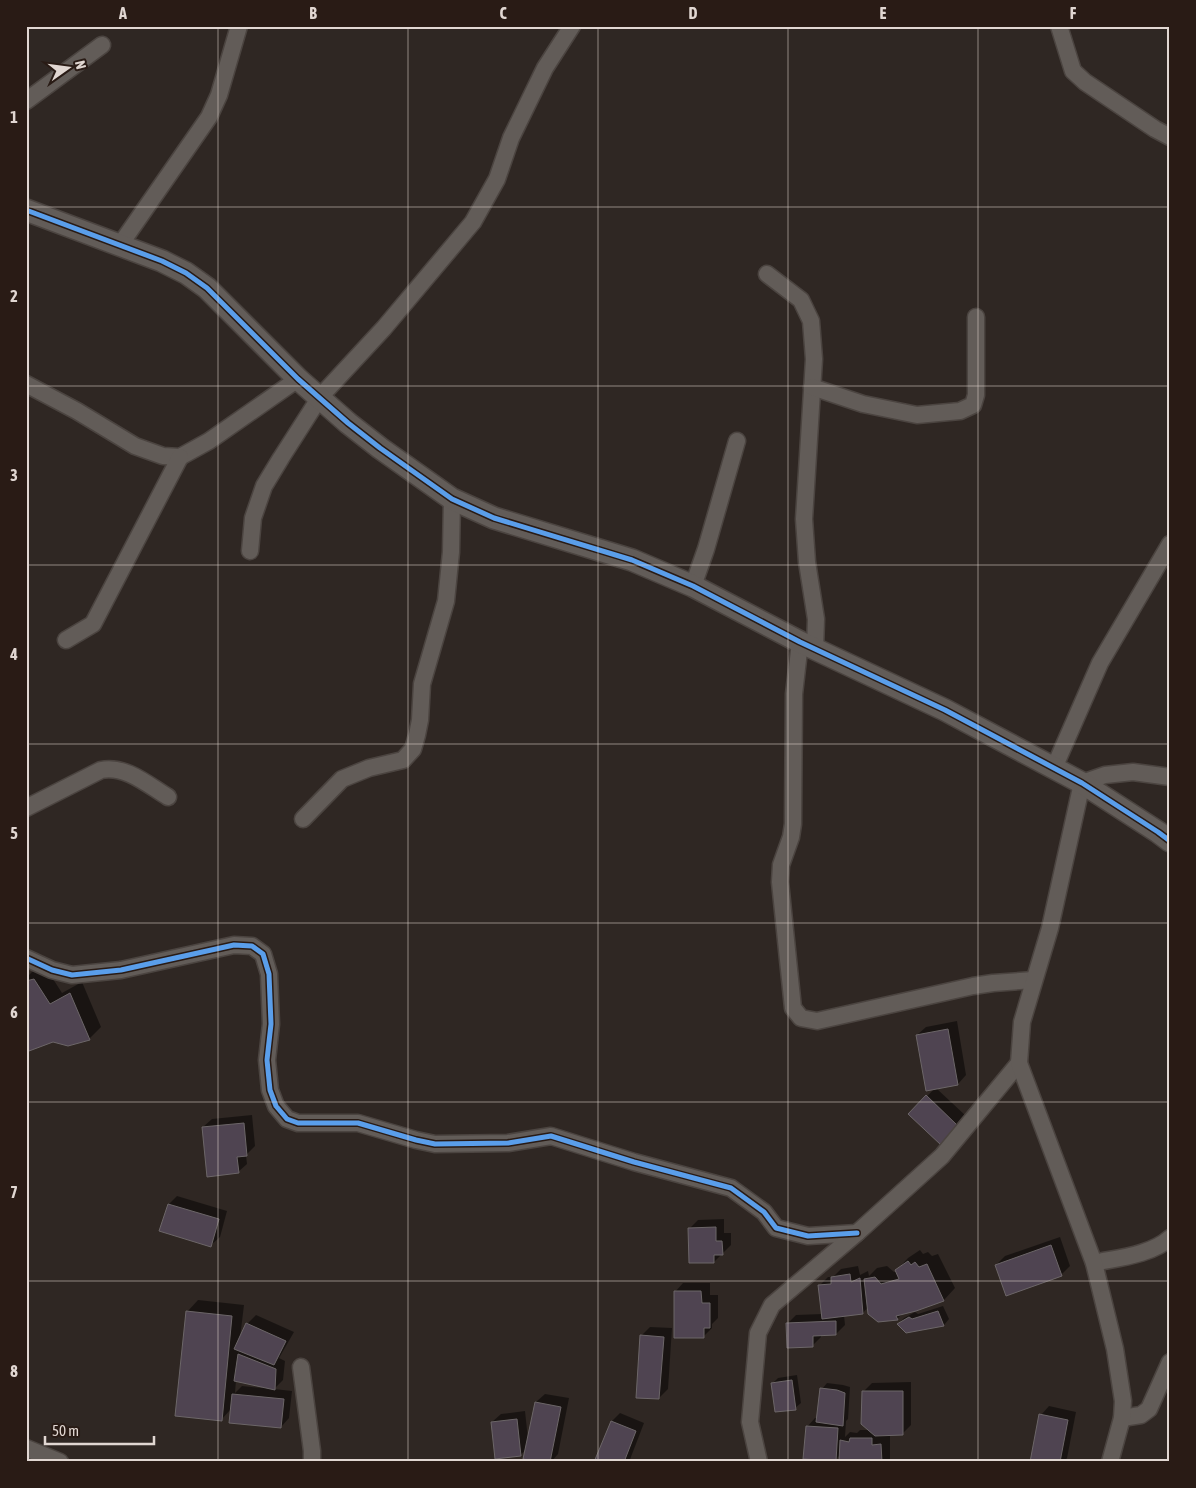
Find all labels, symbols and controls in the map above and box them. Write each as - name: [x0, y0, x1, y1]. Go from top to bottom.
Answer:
- text: A: [118, 4, 127, 22]
- text: B: [309, 4, 317, 22]
- text: C: [499, 4, 507, 22]
- text: D: [689, 4, 698, 22]
- text: E: [880, 4, 887, 22]
- text: F: [1070, 4, 1077, 22]
- north arrow: [42, 42, 92, 92]
- text: N: [72, 59, 89, 71]
- text: 1: [10, 108, 18, 126]
- text: 2: [10, 287, 18, 305]
- text: 3: [10, 466, 18, 484]
- text: 4: [9, 645, 18, 663]
- text: 5: [10, 824, 18, 842]
- text: 6: [10, 1003, 18, 1021]
- text: 7: [10, 1183, 18, 1201]
- text: 8: [10, 1362, 18, 1380]
- scale bar: [45, 1413, 154, 1445]
- text: 50 m: [52, 1422, 79, 1439]

